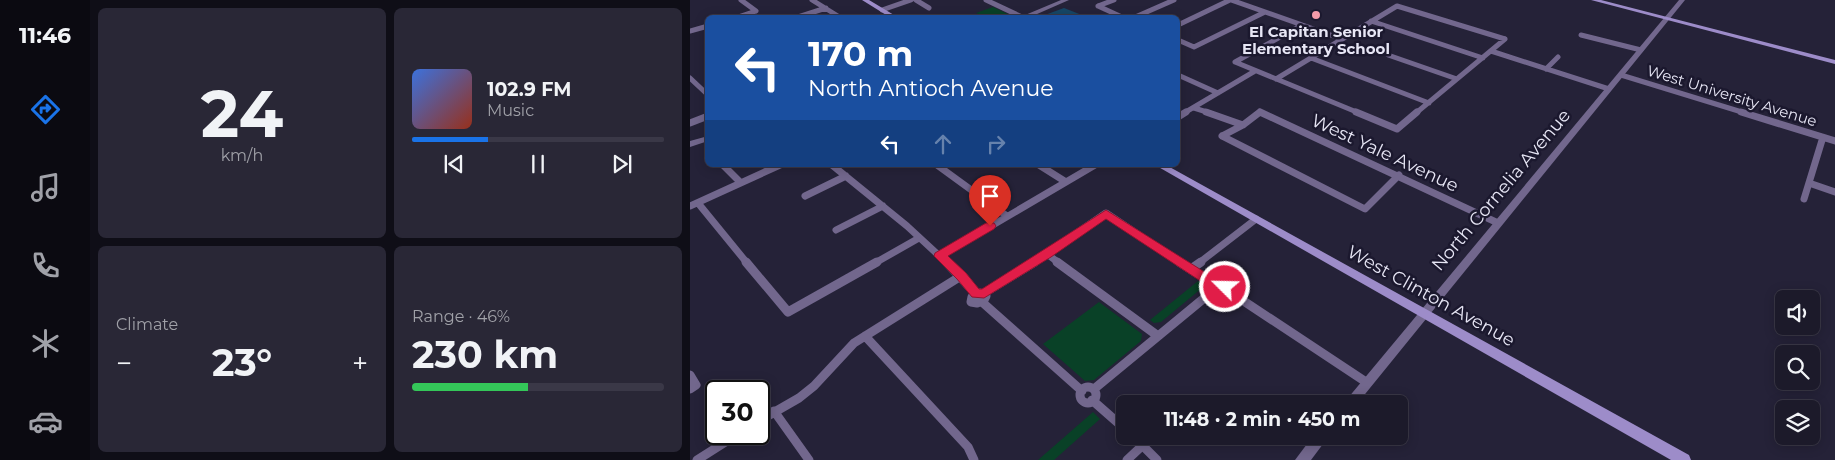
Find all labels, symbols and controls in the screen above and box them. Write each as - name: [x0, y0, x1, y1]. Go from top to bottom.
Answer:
- marker: El Capitan Senior Elementary School: [1310, 9, 1322, 21]
- text: 11:46: [19, 22, 71, 49]
- place label: El Capitan Senior Elementary School: [1242, 22, 1390, 58]
- text: 170 m: [808, 32, 913, 75]
- icon: left: [725, 35, 790, 100]
- street label: West University Avenue: [1645, 61, 1819, 130]
- text: 24: [201, 74, 283, 153]
- text: North Antioch Avenue: [808, 75, 1054, 102]
- text: 102.9 FM: [487, 78, 571, 101]
- icon: directions: [28, 92, 63, 127]
- text: Music: [487, 101, 534, 120]
- street label: North Cornelia Avenue: [1427, 105, 1575, 275]
- street label: West Yale Avenue: [1308, 109, 1462, 197]
- icon: left: [876, 130, 904, 158]
- icon: ahead: [929, 130, 957, 158]
- icon: right: [982, 130, 1010, 158]
- text: km/h: [221, 146, 263, 165]
- icon: previous: [440, 150, 468, 178]
- icon: pause: [524, 150, 552, 178]
- icon: next: [608, 150, 636, 178]
- icon: music: [28, 170, 63, 205]
- pin: [969, 175, 1011, 226]
- icon: arrive: [976, 182, 1004, 210]
- street label: West Clinton Avenue: [1343, 241, 1519, 351]
- icon: phone: [28, 248, 63, 283]
- position arrow: [1198, 260, 1250, 312]
- map controls: [1775, 290, 1820, 445]
- button: sound: [1775, 290, 1820, 335]
- text: Range · 46%: [412, 307, 510, 326]
- text: Climate: [116, 315, 178, 334]
- icon: climate: [28, 326, 63, 361]
- text: 230 km: [412, 331, 558, 378]
- text: 23°: [212, 339, 272, 386]
- button: search: [1775, 345, 1820, 390]
- text: −: [116, 346, 132, 380]
- text: +: [352, 346, 368, 380]
- speed limit sign: 30: [705, 380, 770, 445]
- button: layers: [1775, 400, 1820, 445]
- icon: car: [28, 404, 63, 439]
- text: 11:48 · 2 min · 450 m: [1164, 408, 1360, 431]

